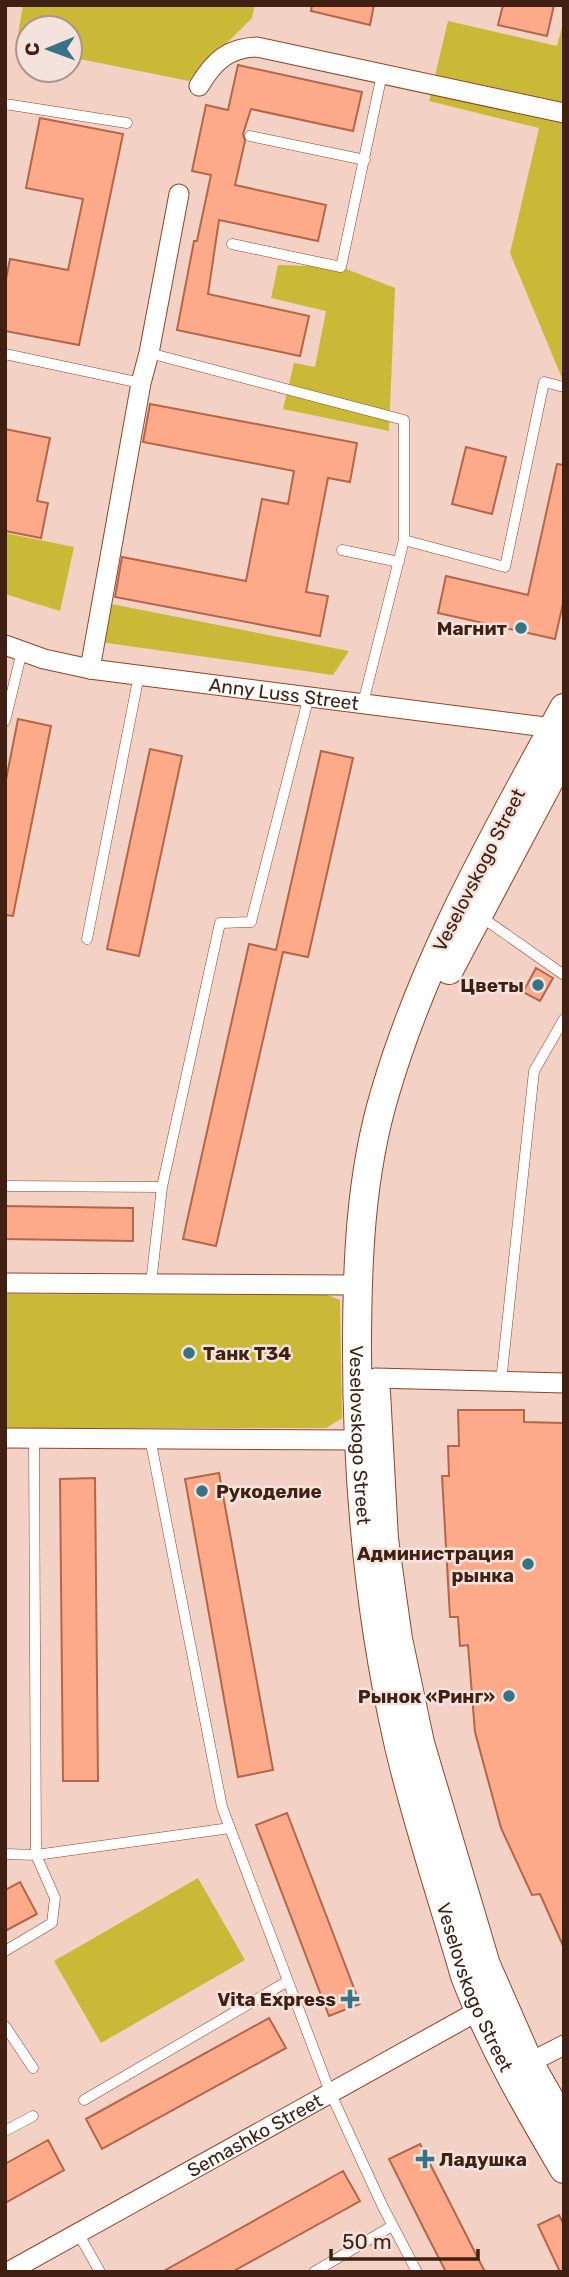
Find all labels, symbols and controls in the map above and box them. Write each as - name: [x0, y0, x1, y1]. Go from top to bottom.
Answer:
- north arrow: [14, 14, 84, 84]
- text: С: [21, 42, 44, 56]
- place label: Магнит: [437, 617, 508, 640]
- marker: Магнит: [513, 620, 529, 636]
- street label: Anny Luss Street: [208, 673, 361, 715]
- street label: Veselovskogo Street: [428, 784, 530, 955]
- place label: Цветы: [460, 974, 524, 997]
- marker: Цветы: [530, 977, 546, 993]
- place label: Танк T34: [203, 1342, 291, 1365]
- marker: Танк T34: [181, 1345, 197, 1361]
- street label: Veselovskogo Street: [345, 1345, 376, 1526]
- place label: Рукоделие: [216, 1480, 322, 1503]
- marker: Рукоделие: [194, 1483, 210, 1499]
- place label: Администрация рынка: [357, 1542, 514, 1587]
- marker: Администрация рынка: [520, 1556, 536, 1572]
- place label: Рынок «Ринг»: [358, 1685, 495, 1708]
- marker: Рынок «Ринг»: [501, 1688, 517, 1704]
- street label: Veselovskogo Street: [432, 1900, 518, 2076]
- place label: Vita Express: [217, 1988, 336, 2011]
- marker: Vita Express: [342, 1991, 358, 2007]
- street label: Semashko Street: [183, 2088, 327, 2182]
- place label: Ладушка: [439, 2148, 527, 2171]
- marker: Ладушка: [417, 2151, 433, 2167]
- scale bar: [331, 2218, 478, 2262]
- text: 50 m: [342, 2229, 392, 2254]

